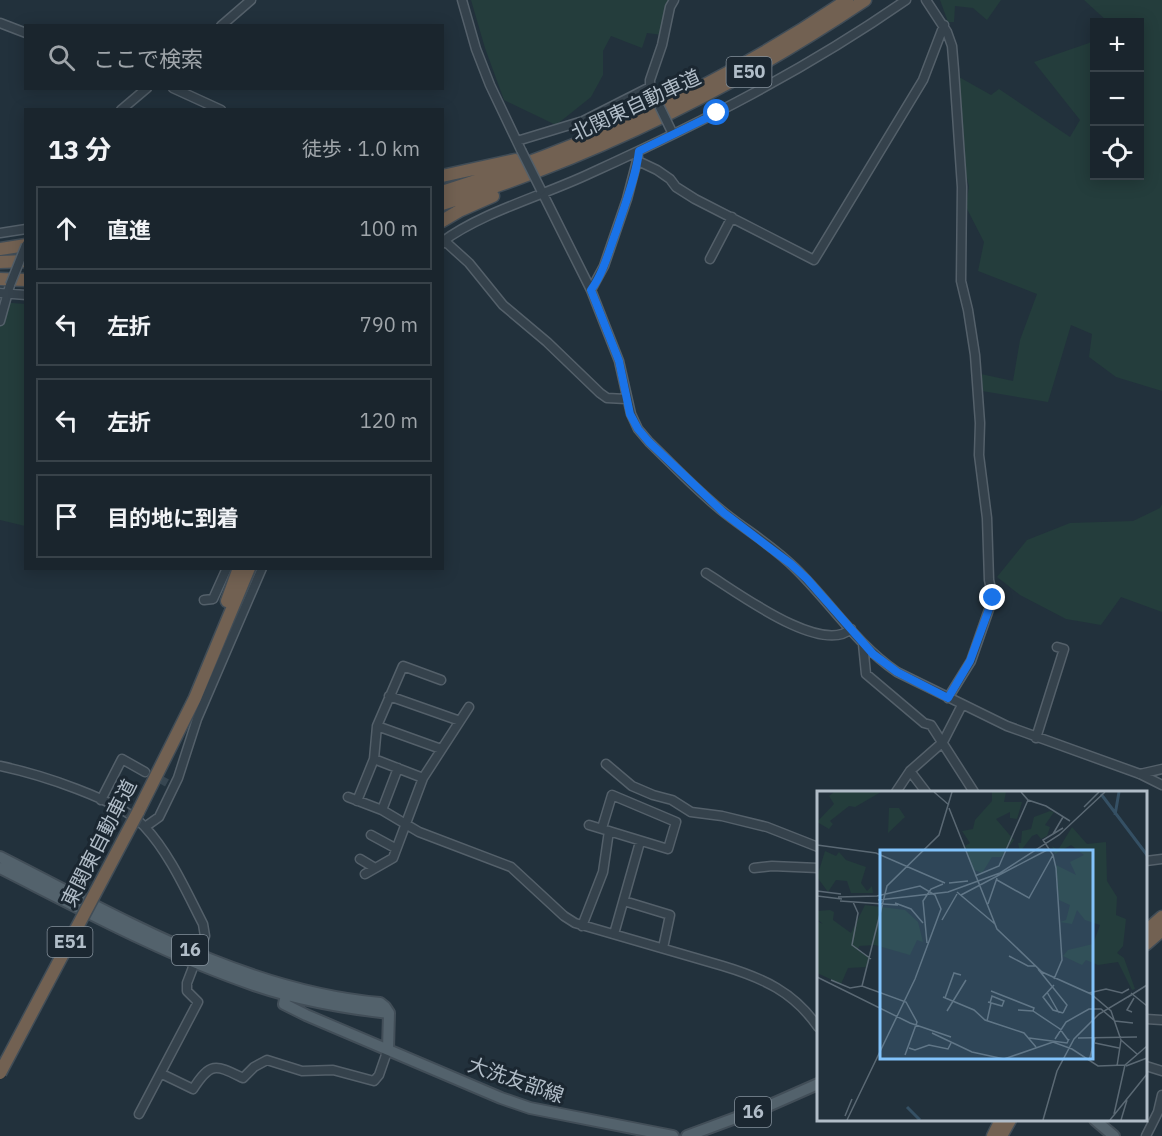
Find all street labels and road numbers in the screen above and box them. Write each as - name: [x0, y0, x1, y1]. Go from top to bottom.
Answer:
- road number: E50: [726, 57, 771, 87]
- street label: 北関東自動車道: [567, 63, 705, 146]
- street label: 東関東自動車道: [55, 774, 142, 911]
- road number: E51: [48, 927, 92, 957]
- road number: 16: [172, 935, 208, 965]
- street label: 大洗友部線: [464, 1050, 568, 1109]
- road number: 16: [735, 1097, 771, 1127]

